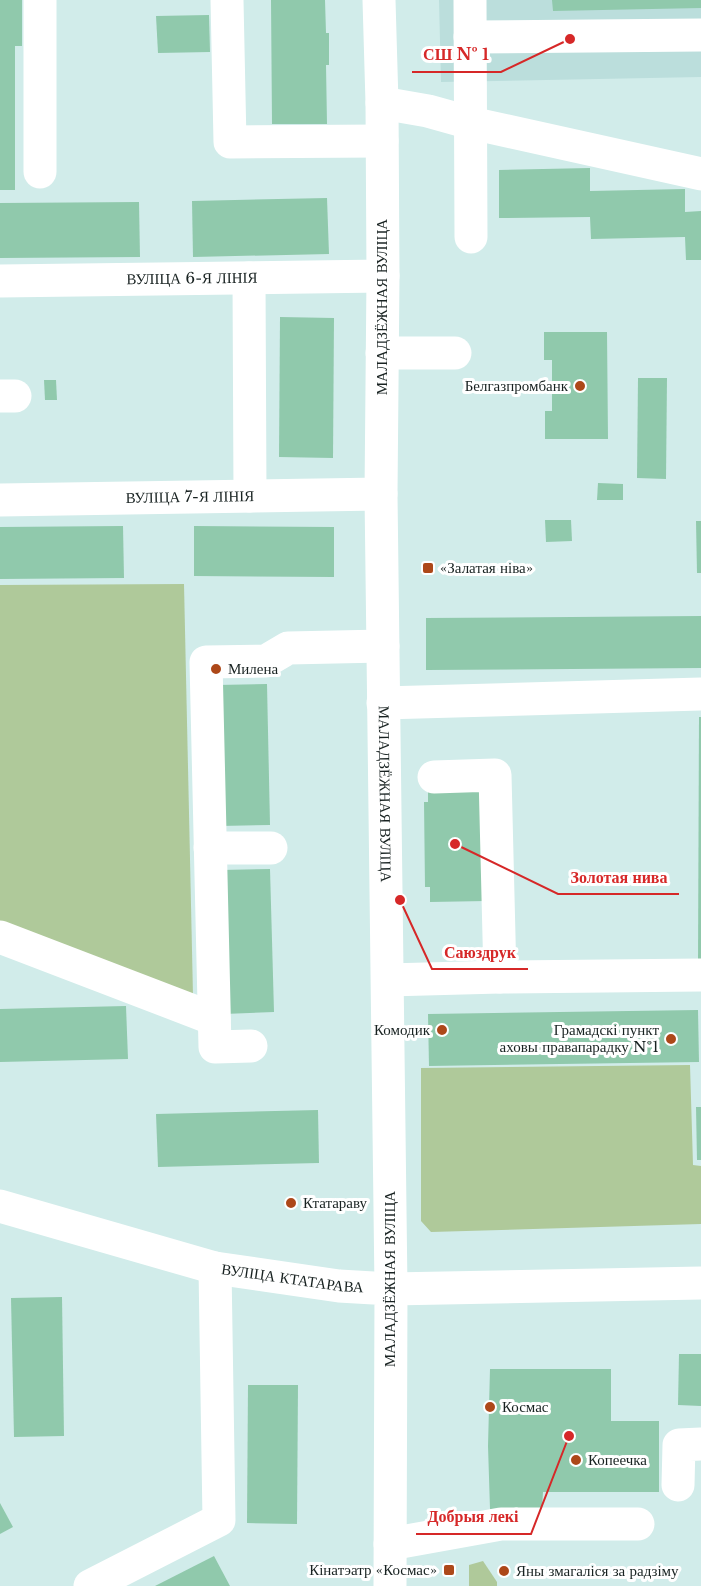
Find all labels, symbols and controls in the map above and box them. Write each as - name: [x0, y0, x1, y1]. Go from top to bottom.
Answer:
- callout: СШ № 1: [412, 38, 501, 72]
- text: СШ № 1: [423, 44, 489, 64]
- street label: МАЛАДЗЁЖНАЯ ВУЛІЦА: [372, 219, 391, 395]
- street label: ВУЛІЦА 6-Я ЛІНІЯ: [126, 268, 258, 288]
- place label: Белгазпромбанк: [465, 376, 569, 395]
- marker: Белгазпромбанк: [573, 379, 587, 393]
- street label: ВУЛІЦА 7-Я ЛІНІЯ: [126, 486, 254, 507]
- place label: «Залатая ніва»: [440, 558, 533, 577]
- marker: «Залатая ніва»: [421, 561, 435, 575]
- place label: Милена: [228, 659, 279, 678]
- marker: Милена: [209, 662, 223, 676]
- street label: МАЛАДЗЁЖНАЯ ВУЛІЦА: [375, 706, 396, 882]
- callout: Золотая нива: [558, 860, 679, 894]
- text: Золотая нива: [570, 867, 668, 887]
- callout: Саюздрук: [432, 935, 528, 969]
- text: Саюздрук: [444, 942, 517, 962]
- place label: Комодик: [374, 1020, 431, 1039]
- place label: Грамадскі пункт аховы правапарадку №1: [500, 1020, 659, 1056]
- marker: Комодик: [435, 1023, 449, 1037]
- marker: Грамадскі пункт аховы правапарадку №1: [664, 1032, 678, 1046]
- street label: МАЛАДЗЁЖНАЯ ВУЛІЦА: [380, 1191, 399, 1367]
- place label: Ктатараву: [303, 1193, 368, 1212]
- marker: Ктатараву: [284, 1196, 298, 1210]
- street label: ВУЛІЦА КТАТАРАВА: [220, 1259, 364, 1296]
- place label: Космас: [502, 1397, 549, 1416]
- marker: Космас: [483, 1400, 497, 1414]
- place label: Копеечка: [588, 1450, 647, 1469]
- marker: Копеечка: [569, 1453, 583, 1467]
- callout: Добрыя лекі: [416, 1500, 531, 1534]
- text: Добрыя лекі: [427, 1506, 519, 1526]
- place label: Кінатэатр «Космас»: [309, 1560, 437, 1579]
- place label: Яны змагаліся за радзіму: [516, 1561, 679, 1580]
- marker: Кінатэатр «Космас»: [442, 1563, 456, 1577]
- marker: Яны змагаліся за радзіму: [497, 1564, 511, 1578]

